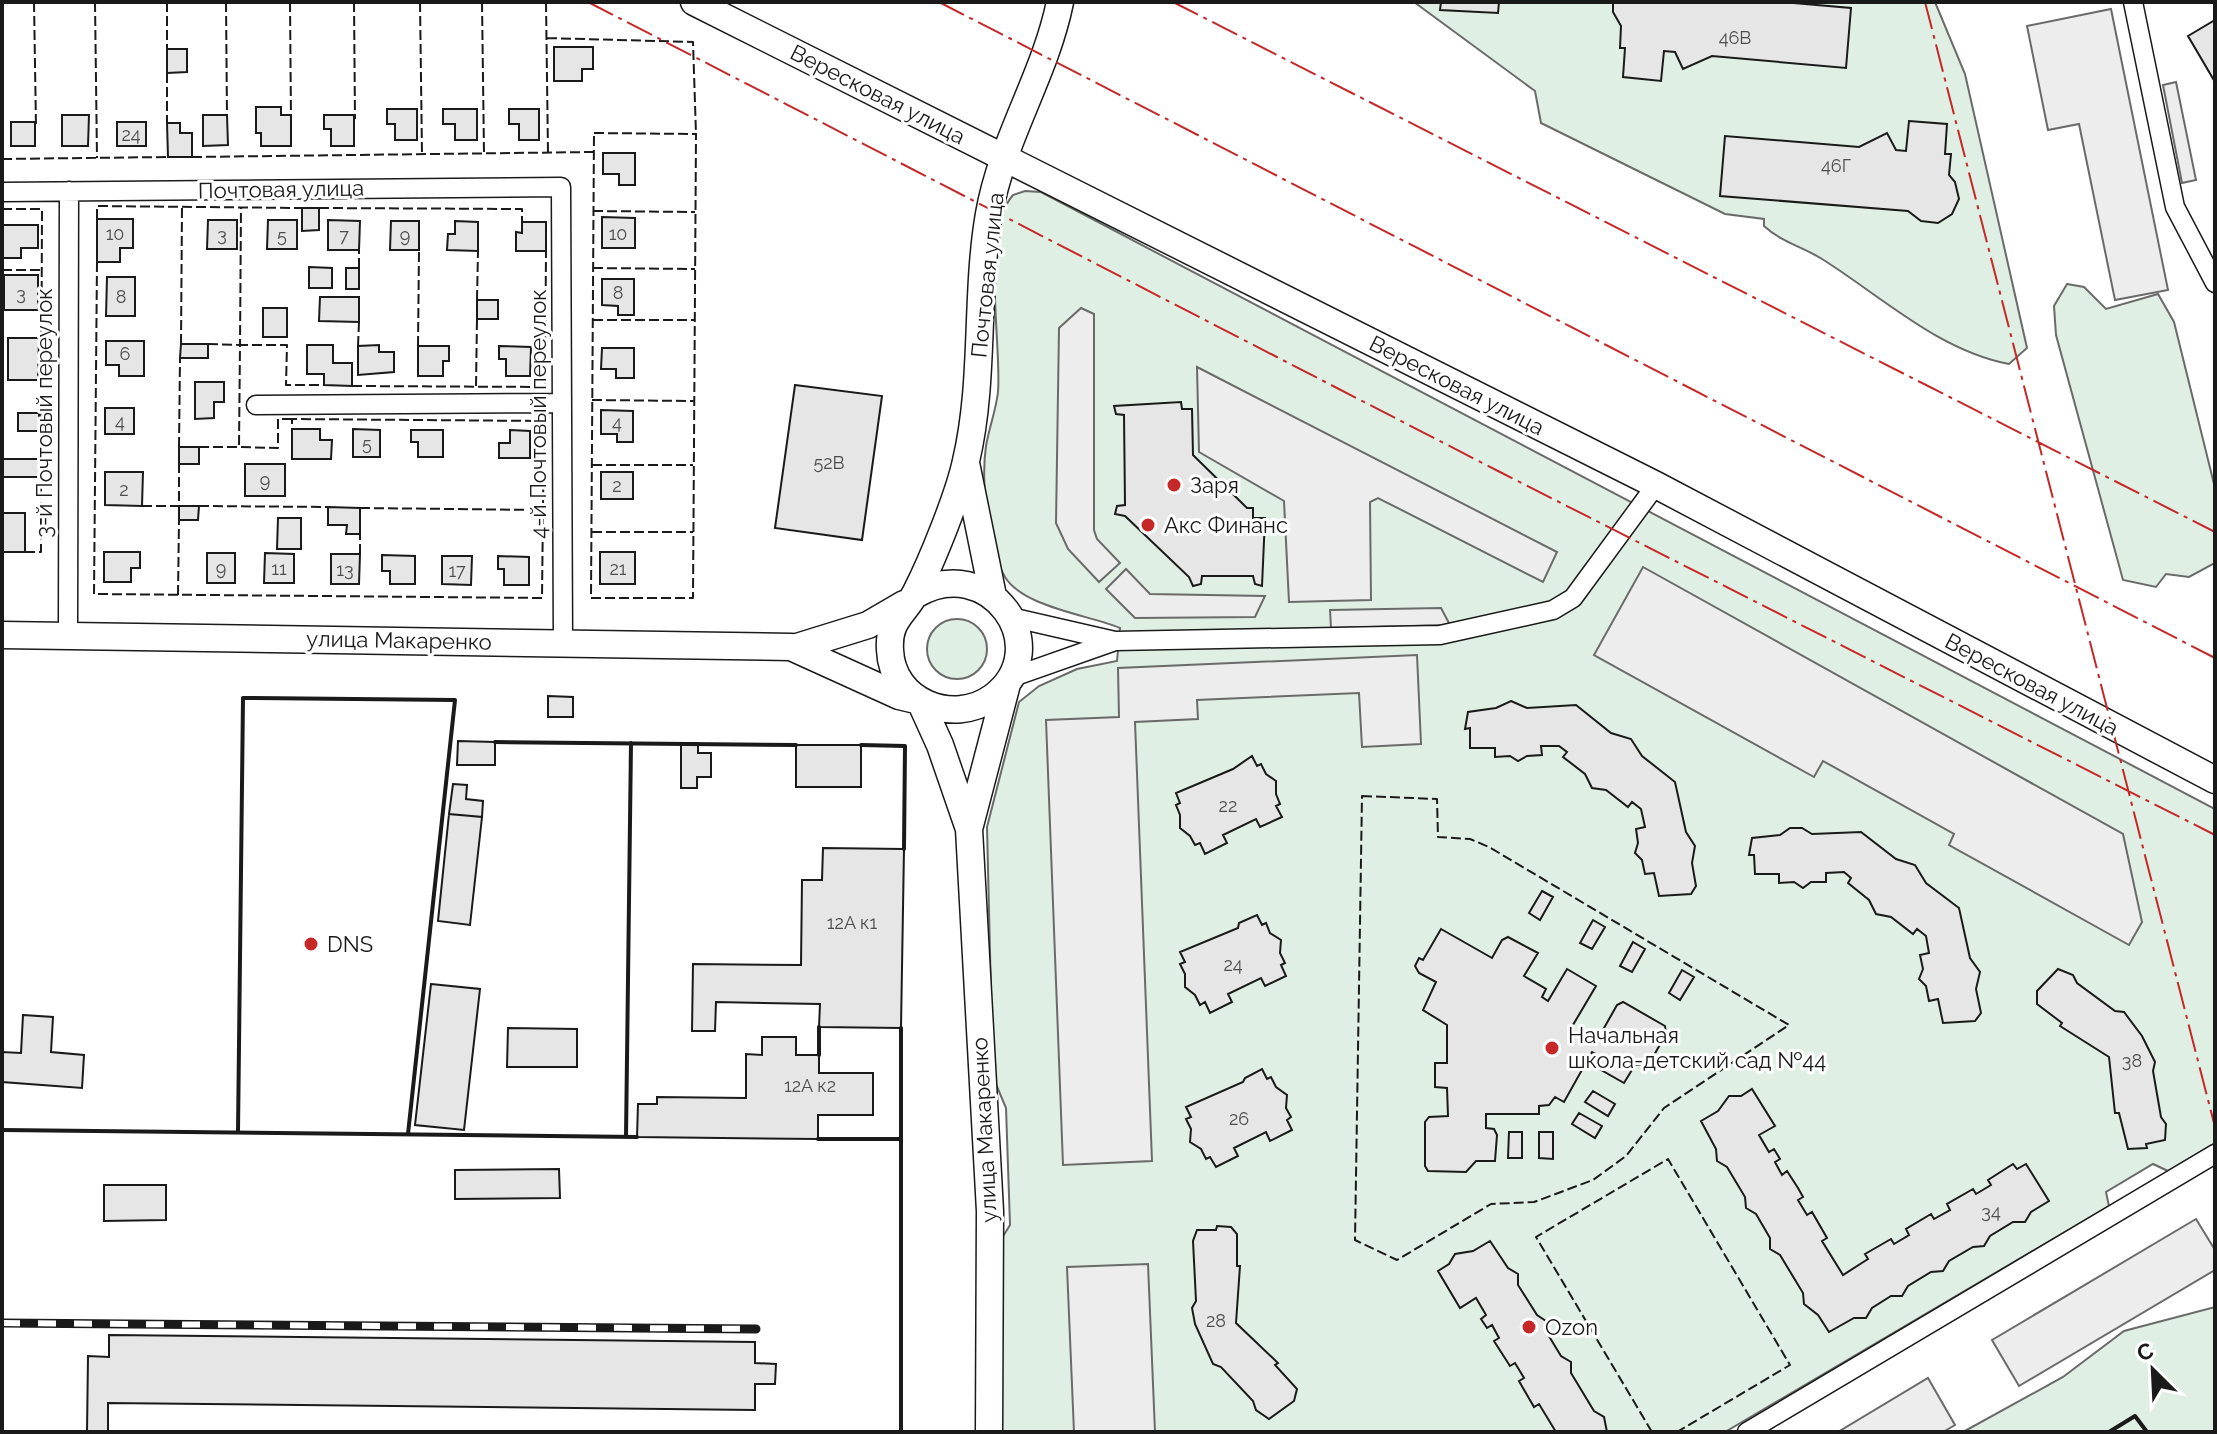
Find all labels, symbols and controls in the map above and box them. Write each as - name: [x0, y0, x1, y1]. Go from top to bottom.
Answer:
- house number: 46В: [1719, 27, 1751, 48]
- street label: Вересковая улица: [786, 39, 970, 149]
- house number: 24: [121, 124, 141, 145]
- house number: 46Г: [1821, 155, 1851, 176]
- street label: Почтовая улица: [198, 175, 364, 203]
- street label: Почтовая улица: [965, 191, 1009, 359]
- house number: 10: [106, 223, 124, 244]
- house number: 10: [609, 223, 627, 244]
- house number: 3: [217, 224, 227, 245]
- house number: 5: [277, 225, 287, 246]
- house number: 7: [339, 225, 349, 246]
- house number: 9: [400, 225, 410, 246]
- house number: 8: [613, 282, 623, 303]
- house number: 3: [16, 283, 26, 304]
- house number: 8: [116, 286, 126, 307]
- street label: 3-й Почтовый переулок: [31, 288, 57, 538]
- street label: 4-й Почтовый переулок: [525, 289, 551, 539]
- street label: Вересковая улица: [1365, 330, 1549, 440]
- house number: 6: [120, 343, 131, 364]
- house number: 4: [115, 411, 125, 432]
- house number: 4: [612, 412, 622, 433]
- house number: 5: [362, 433, 372, 454]
- house number: 52В: [813, 452, 845, 473]
- house number: 9: [260, 470, 270, 491]
- place label: Заря: [1190, 472, 1239, 498]
- house number: 2: [612, 475, 622, 496]
- marker: Заря: [1165, 476, 1183, 494]
- house number: 2: [119, 479, 129, 500]
- place label: Акс Финанс: [1164, 512, 1288, 538]
- marker: Акс Финанс: [1139, 516, 1157, 534]
- house number: 9: [216, 558, 226, 579]
- house number: 11: [271, 558, 287, 579]
- house number: 21: [609, 558, 627, 579]
- house number: 13: [336, 559, 354, 580]
- house number: 17: [448, 560, 466, 581]
- street label: улица Макаренко: [306, 625, 492, 655]
- street label: Вересковая улица: [1941, 627, 2123, 741]
- house number: 22: [1219, 795, 1237, 816]
- house number: 12А к1: [827, 912, 877, 933]
- place label: DNS: [327, 931, 373, 957]
- marker: DNS: [302, 935, 320, 953]
- house number: 24: [1223, 954, 1243, 975]
- place label: Начальная школа-детский сад №44: [1568, 1022, 1826, 1073]
- street label: улица Макаренко: [966, 1037, 1002, 1223]
- marker: Начальная школа-детский сад №44: [1543, 1039, 1561, 1057]
- house number: 38: [2122, 1050, 2142, 1071]
- house number: 12А к2: [784, 1075, 836, 1096]
- house number: 26: [1229, 1108, 1249, 1129]
- house number: 34: [1981, 1201, 2001, 1222]
- house number: 28: [1206, 1310, 1226, 1331]
- place label: Ozon: [1545, 1314, 1598, 1340]
- marker: Ozon: [1520, 1318, 1538, 1336]
- north arrow: [2113, 1330, 2193, 1410]
- text: С: [2133, 1337, 2157, 1367]

